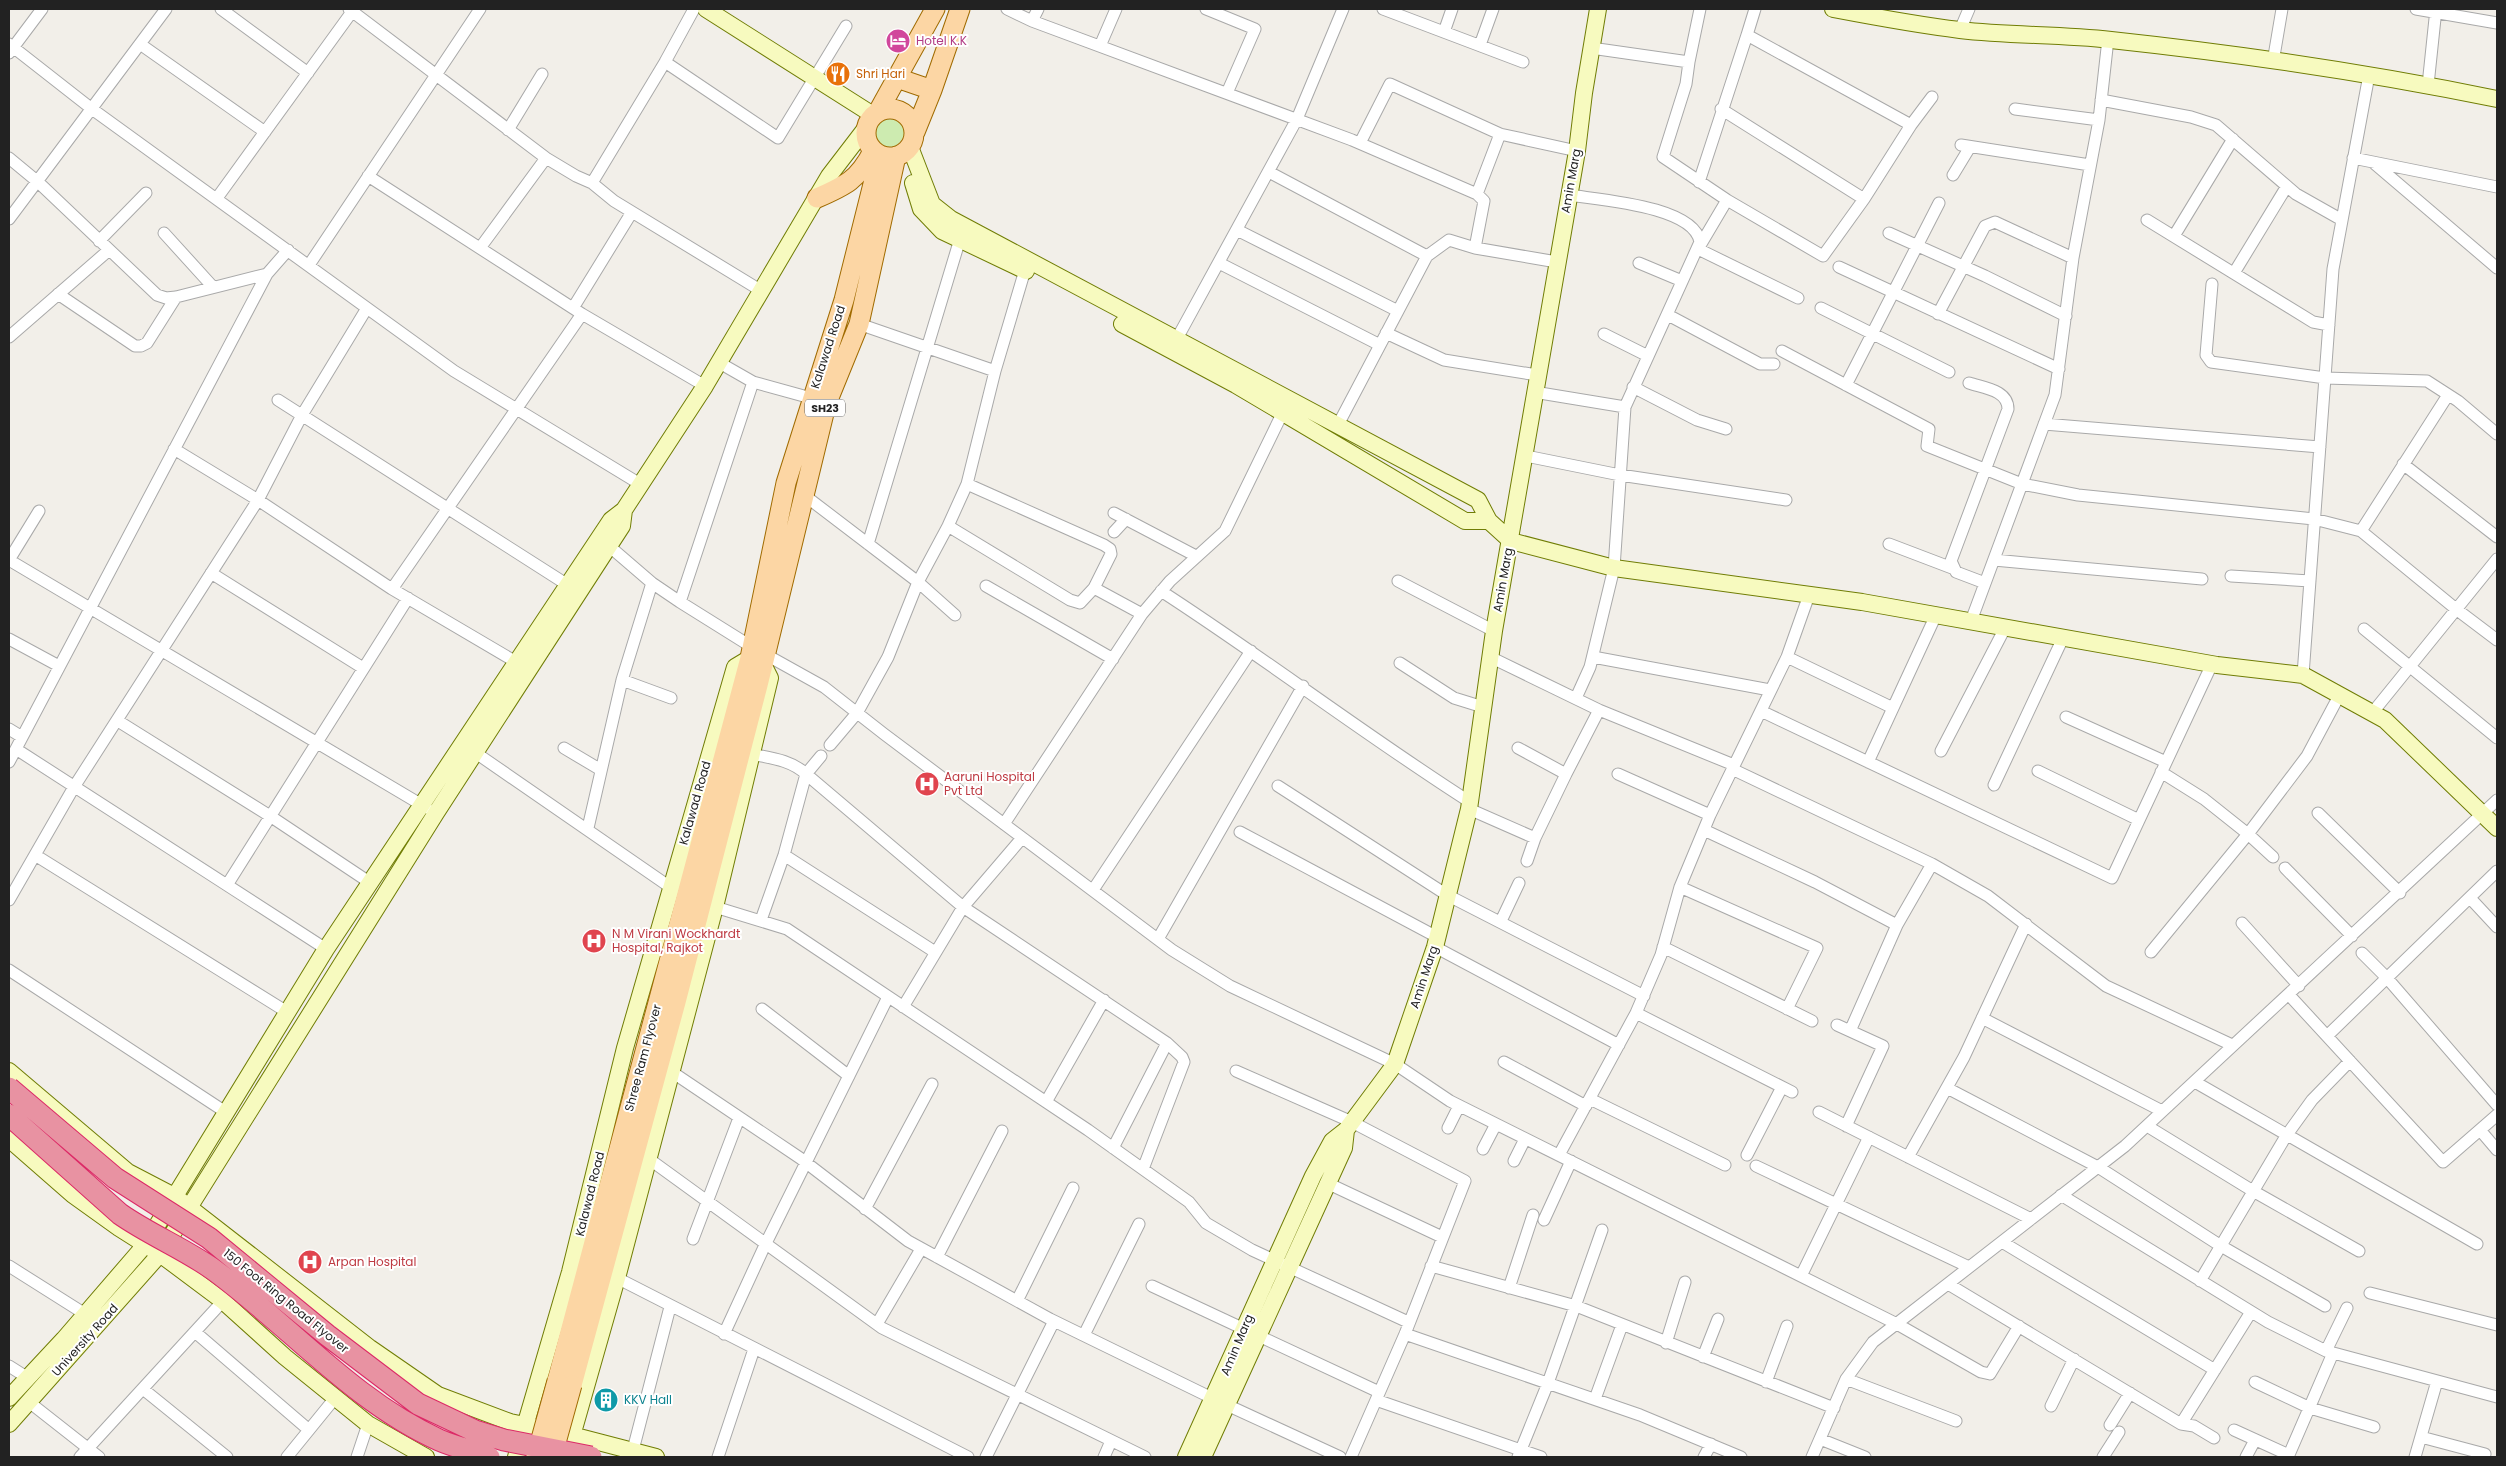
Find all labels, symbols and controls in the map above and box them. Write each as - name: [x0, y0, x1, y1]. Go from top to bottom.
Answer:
- hotel icon: Hotel K.K: [885, 28, 911, 54]
- place label: Hotel K.K: [916, 32, 967, 49]
- restaurant icon: Shri Hari: [825, 61, 851, 87]
- place label: Shri Hari: [856, 65, 905, 82]
- street label: Amin Marg: [1556, 147, 1585, 215]
- street label: Kalawad Road: [806, 303, 849, 391]
- road number: SH23: [805, 399, 845, 416]
- street label: Amin Marg: [1488, 546, 1517, 614]
- street label: Kalawad Road: [674, 759, 715, 847]
- place label: Aaruni Hospital Pvt Ltd: [944, 768, 1035, 799]
- hospital icon: Aaruni Hospital Pvt Ltd: [914, 771, 940, 797]
- place label: N M Virani Wockhardt Hospital, Rajkot: [612, 925, 740, 956]
- hospital icon: N M Virani Wockhardt Hospital, Rajkot: [581, 928, 607, 954]
- street label: Amin Marg: [1405, 943, 1442, 1011]
- street label: Shree Ram Flyover: [620, 1002, 665, 1113]
- street label: Kalawad Road: [571, 1150, 608, 1238]
- street label: 150 Foot Ring Road Flyover: [220, 1245, 353, 1357]
- hospital icon: Arpan Hospital: [297, 1249, 323, 1275]
- place label: Arpan Hospital: [328, 1253, 416, 1270]
- street label: University Road: [47, 1300, 122, 1380]
- street label: Amin Marg: [1216, 1311, 1257, 1378]
- building icon: KKV Hall: [593, 1387, 619, 1413]
- place label: KKV Hall: [624, 1391, 672, 1408]

